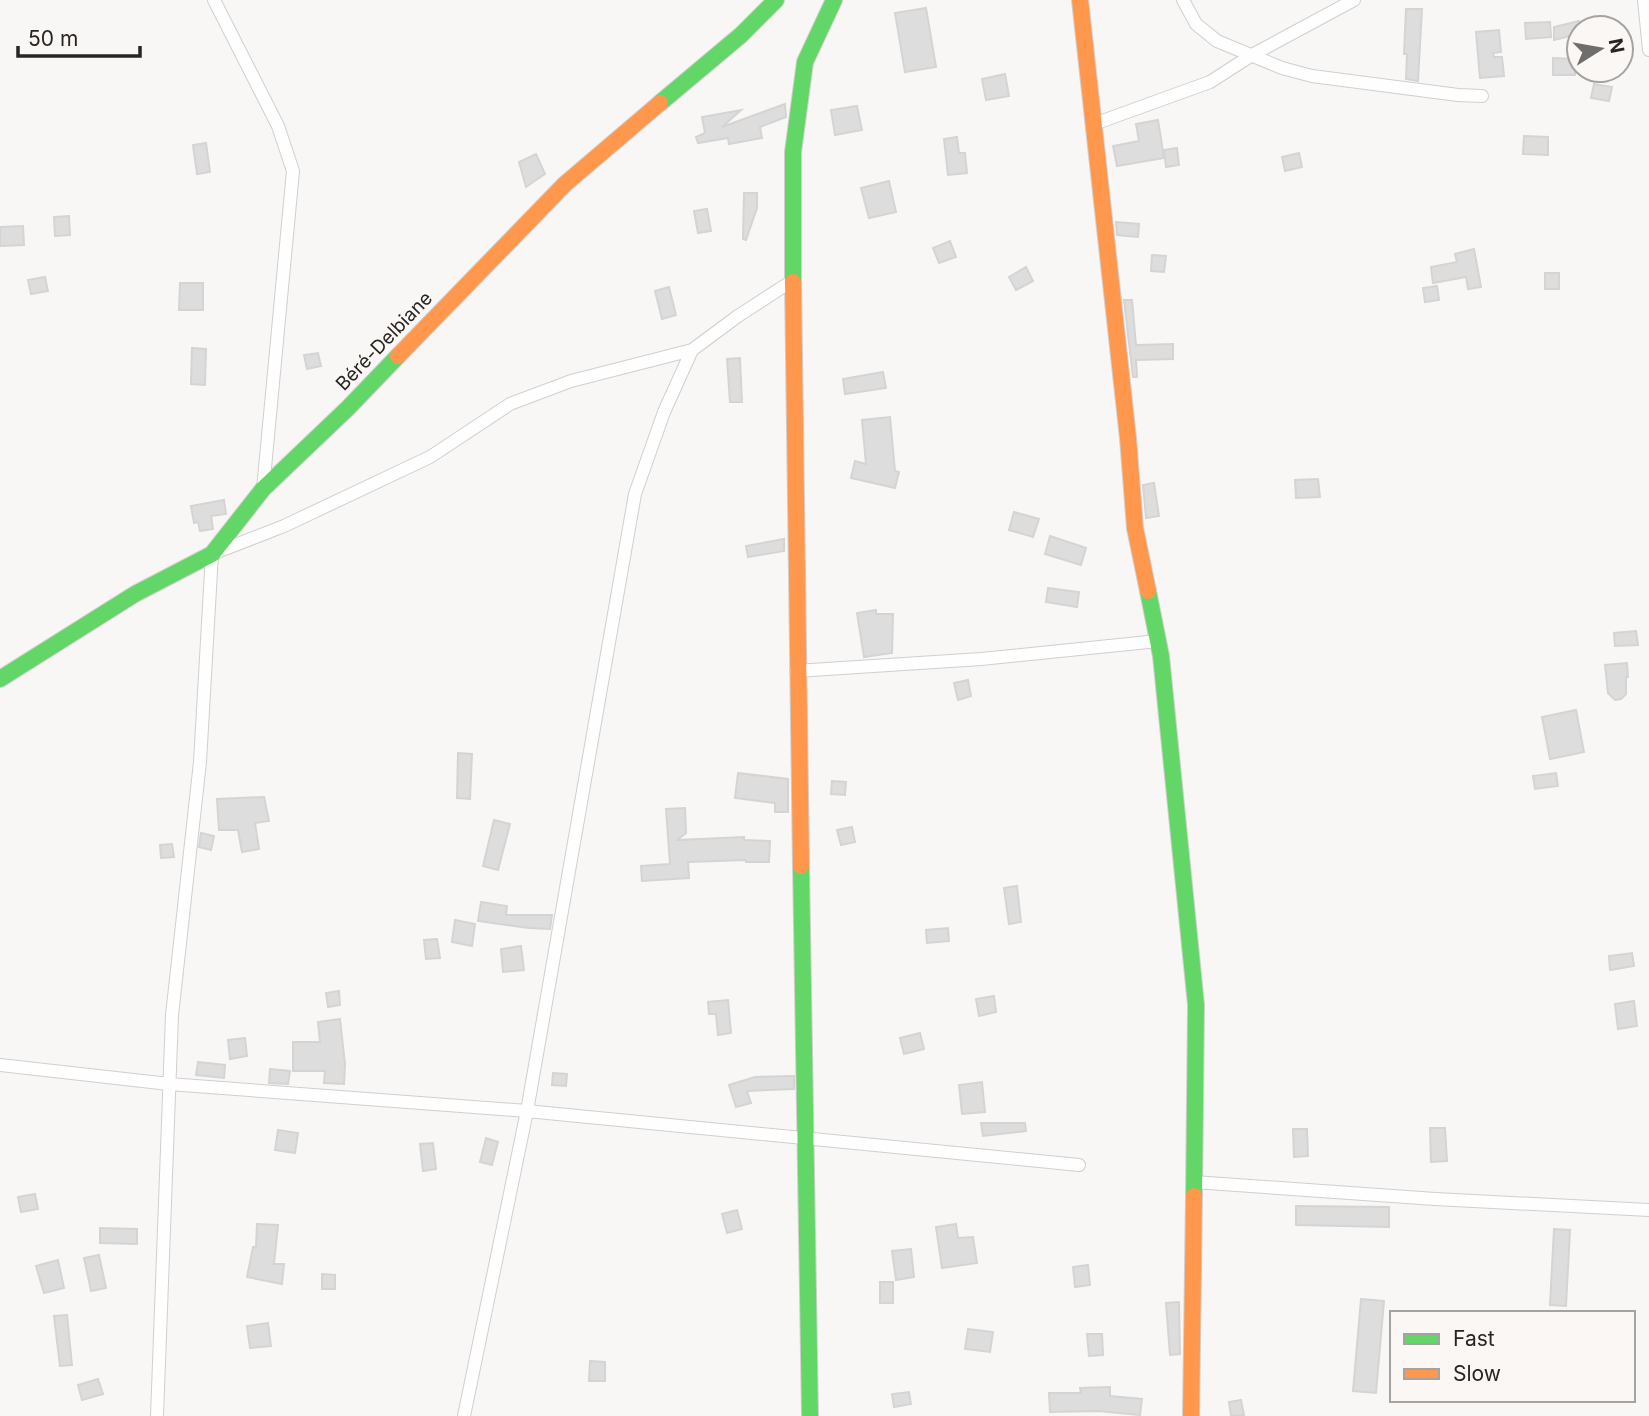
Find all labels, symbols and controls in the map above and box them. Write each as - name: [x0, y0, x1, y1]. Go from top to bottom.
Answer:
- scale bar: [18, 14, 140, 58]
- north arrow: [1565, 14, 1635, 84]
- text: 50 m: [28, 26, 78, 51]
- text: N: [1604, 37, 1629, 55]
- street label: Béré-Delbiane: [331, 287, 437, 395]
- legend: [1390, 1311, 1635, 1402]
- text: Fast: [1453, 1326, 1495, 1351]
- text: Slow: [1453, 1361, 1501, 1386]

